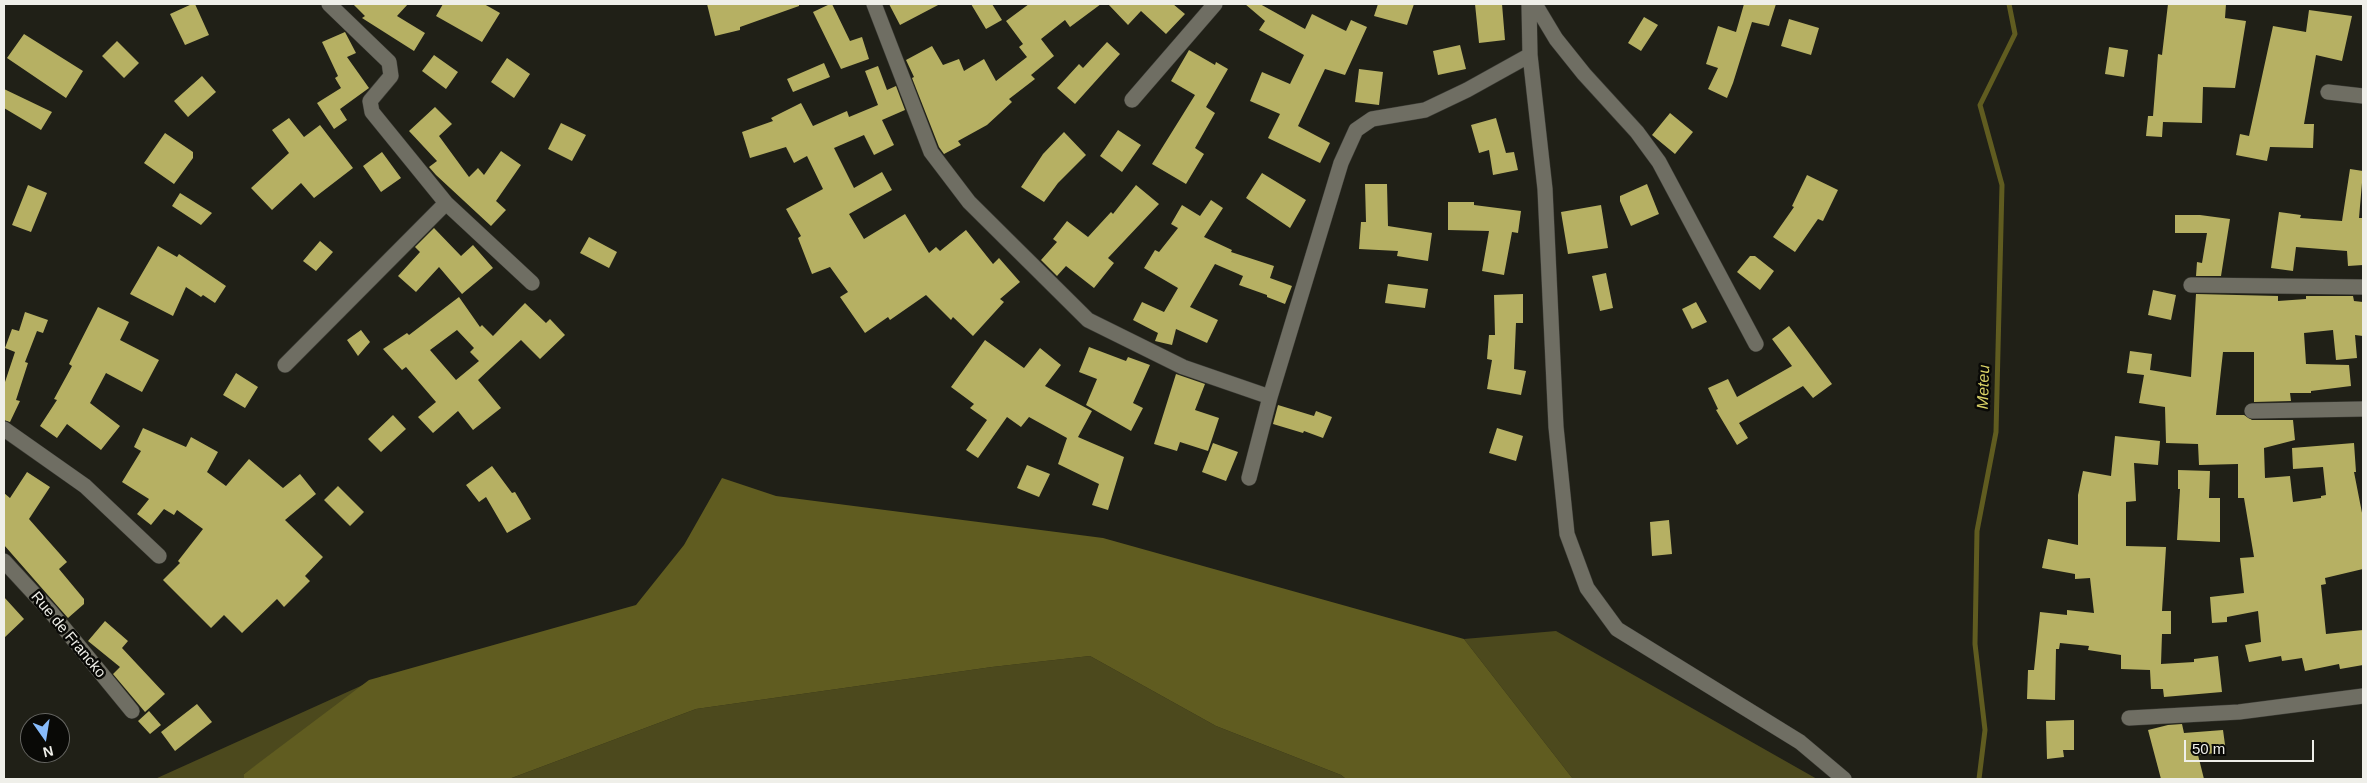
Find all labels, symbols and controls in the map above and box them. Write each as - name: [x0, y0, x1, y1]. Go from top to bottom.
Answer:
- water label: Meteu: [1974, 364, 1994, 410]
- street label: Rue de Francko: [27, 588, 109, 682]
- north arrow: [20, 713, 70, 763]
- scale bar: [2187, 730, 2317, 762]
- text: 50 m: [2192, 740, 2225, 757]
- text: N: [41, 743, 55, 761]

